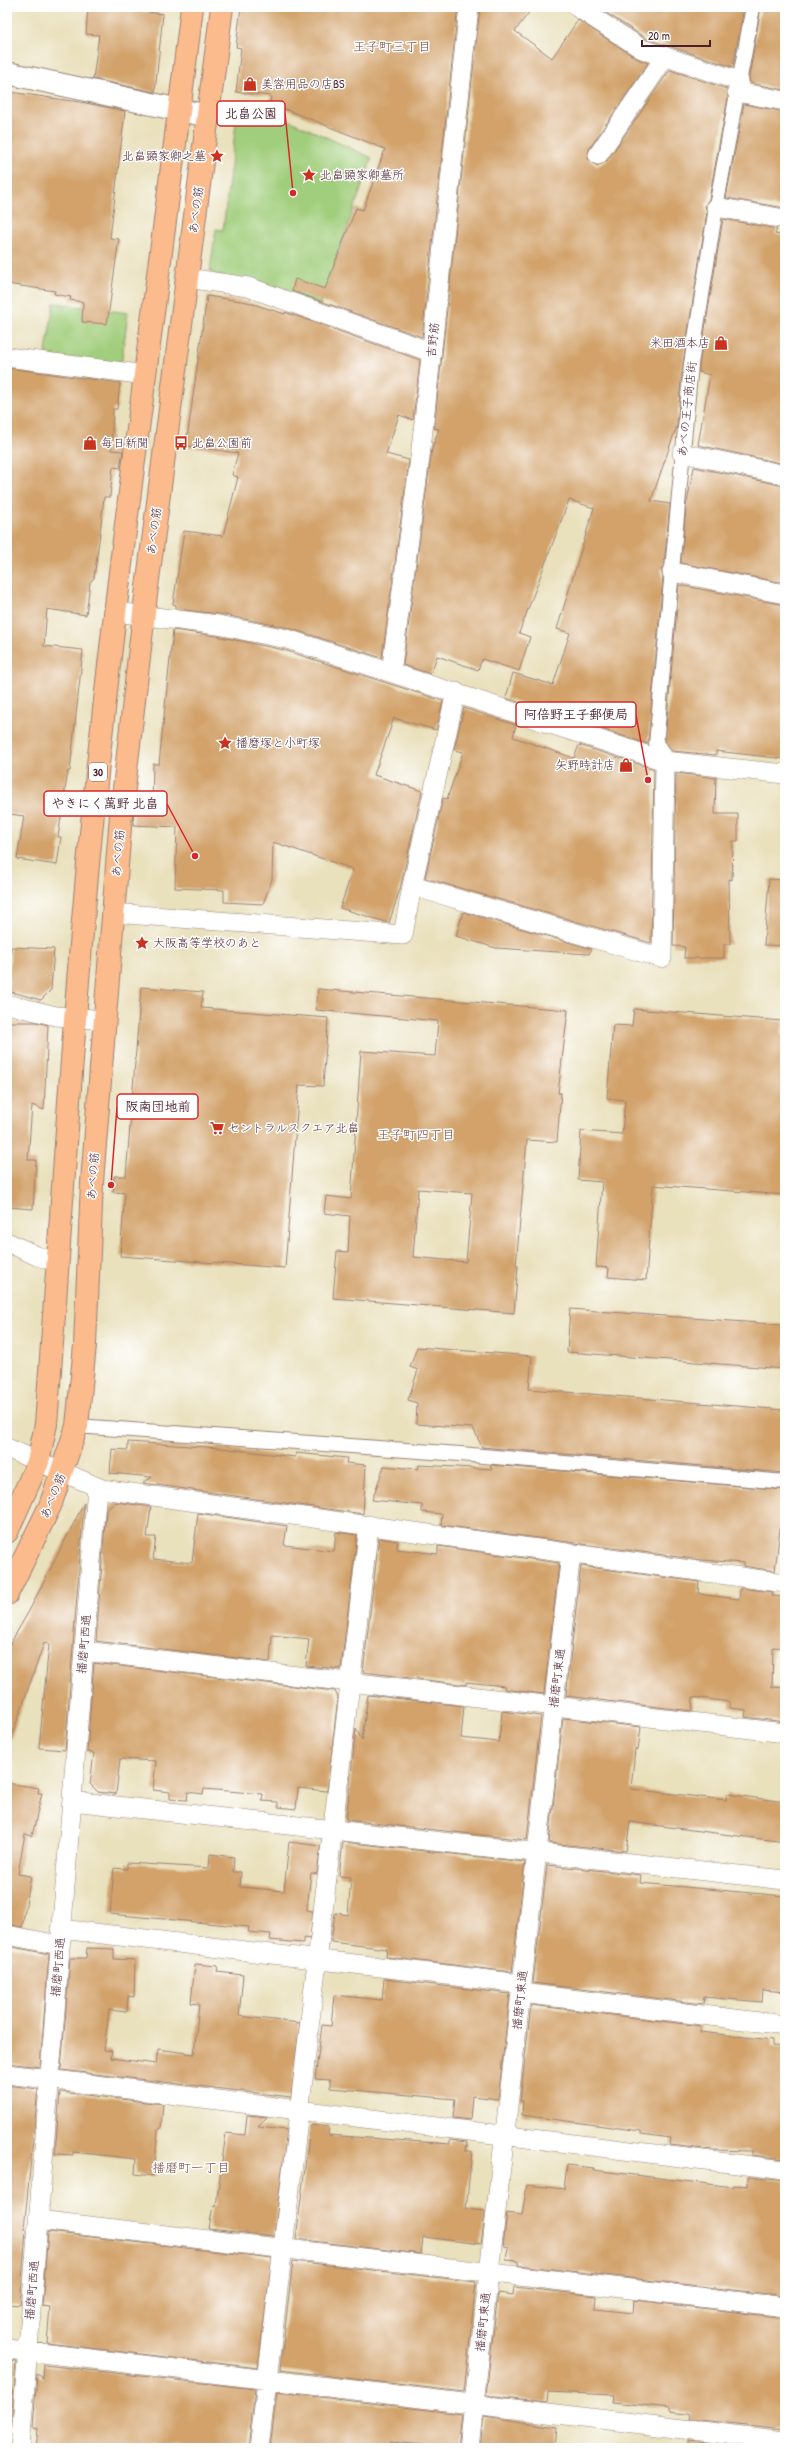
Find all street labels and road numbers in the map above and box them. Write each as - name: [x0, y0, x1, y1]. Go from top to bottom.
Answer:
- street label: あべの筋: [184, 185, 207, 235]
- street label: 吉野筋: [422, 321, 443, 359]
- street label: あべの王子商店街: [673, 360, 700, 458]
- street label: あべの筋: [142, 506, 165, 556]
- road number: 30: [89, 763, 107, 781]
- street label: あべの筋: [107, 828, 128, 878]
- street label: あべの筋: [82, 1151, 103, 1201]
- street label: あべの筋: [36, 1470, 69, 1521]
- street label: 播磨町西通: [72, 1613, 95, 1675]
- street label: 播磨町東通: [544, 1647, 569, 1709]
- street label: 播磨町西通: [46, 1936, 69, 1998]
- street label: 播磨町東通: [508, 1969, 531, 2031]
- street label: 播磨町西通: [20, 2259, 43, 2321]
- street label: 播磨町東通: [471, 2291, 494, 2353]

